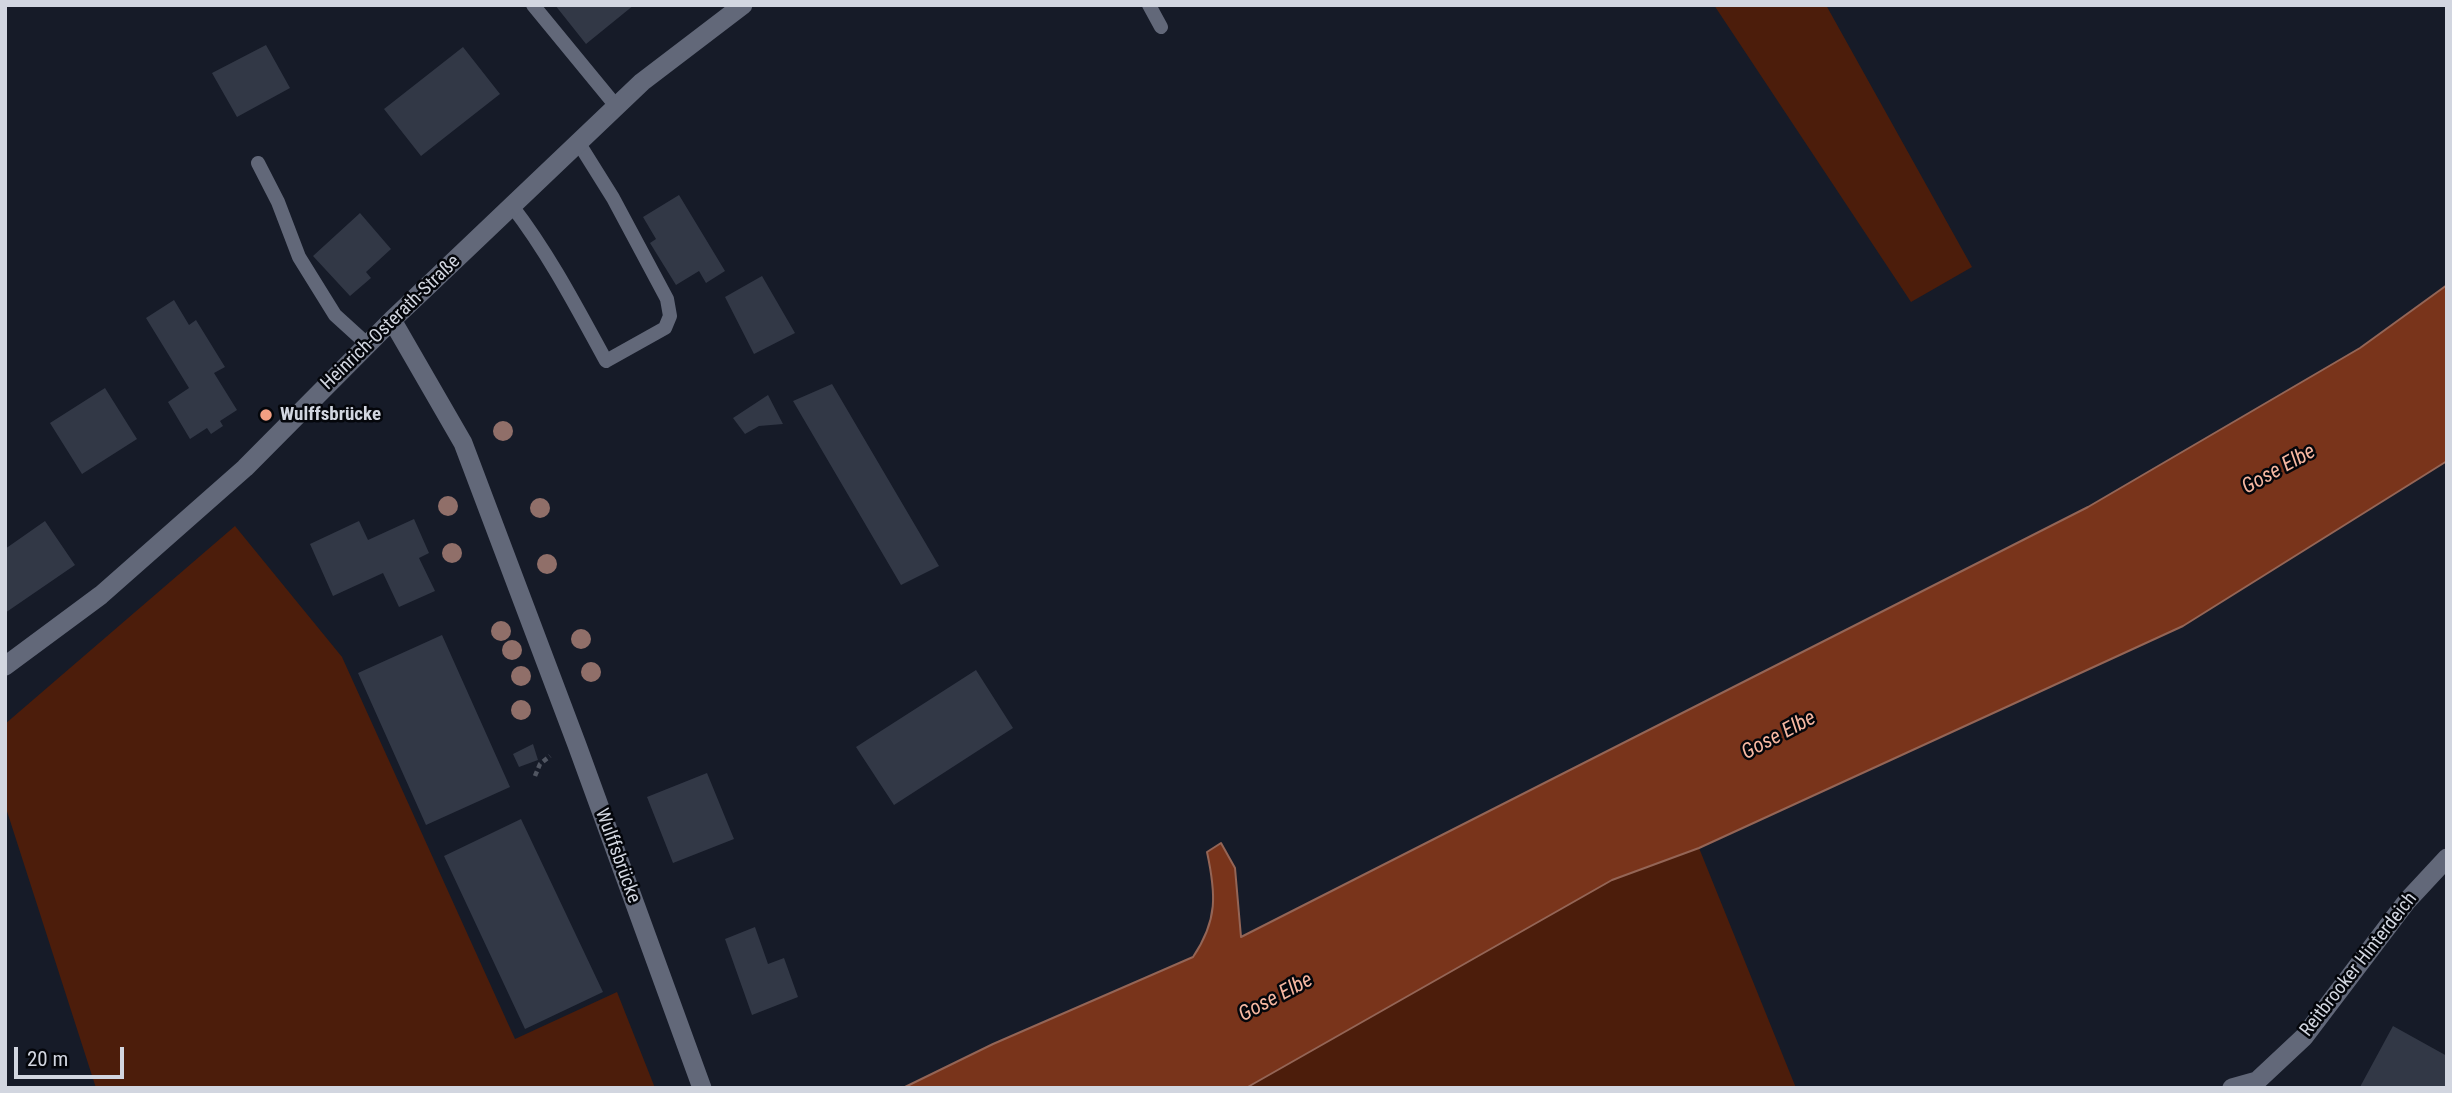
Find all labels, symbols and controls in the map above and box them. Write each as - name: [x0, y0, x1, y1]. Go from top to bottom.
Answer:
- street label: Heinrich-Osterath-Straße: [317, 251, 465, 395]
- place label: Wulffsbrücke: [280, 404, 381, 426]
- marker: Wulffsbrücke: [258, 407, 274, 423]
- water label: Gose Elbe: [2238, 440, 2320, 500]
- water label: Gose Elbe: [1738, 706, 1820, 766]
- street label: Wulffsbrücke: [589, 806, 645, 906]
- street label: Reitbrooker Hinterdeich: [2296, 888, 2422, 1042]
- water label: Gose Elbe: [1235, 968, 1317, 1028]
- scale bar: [18, 1034, 128, 1078]
- text: 20 m: [27, 1047, 68, 1071]

